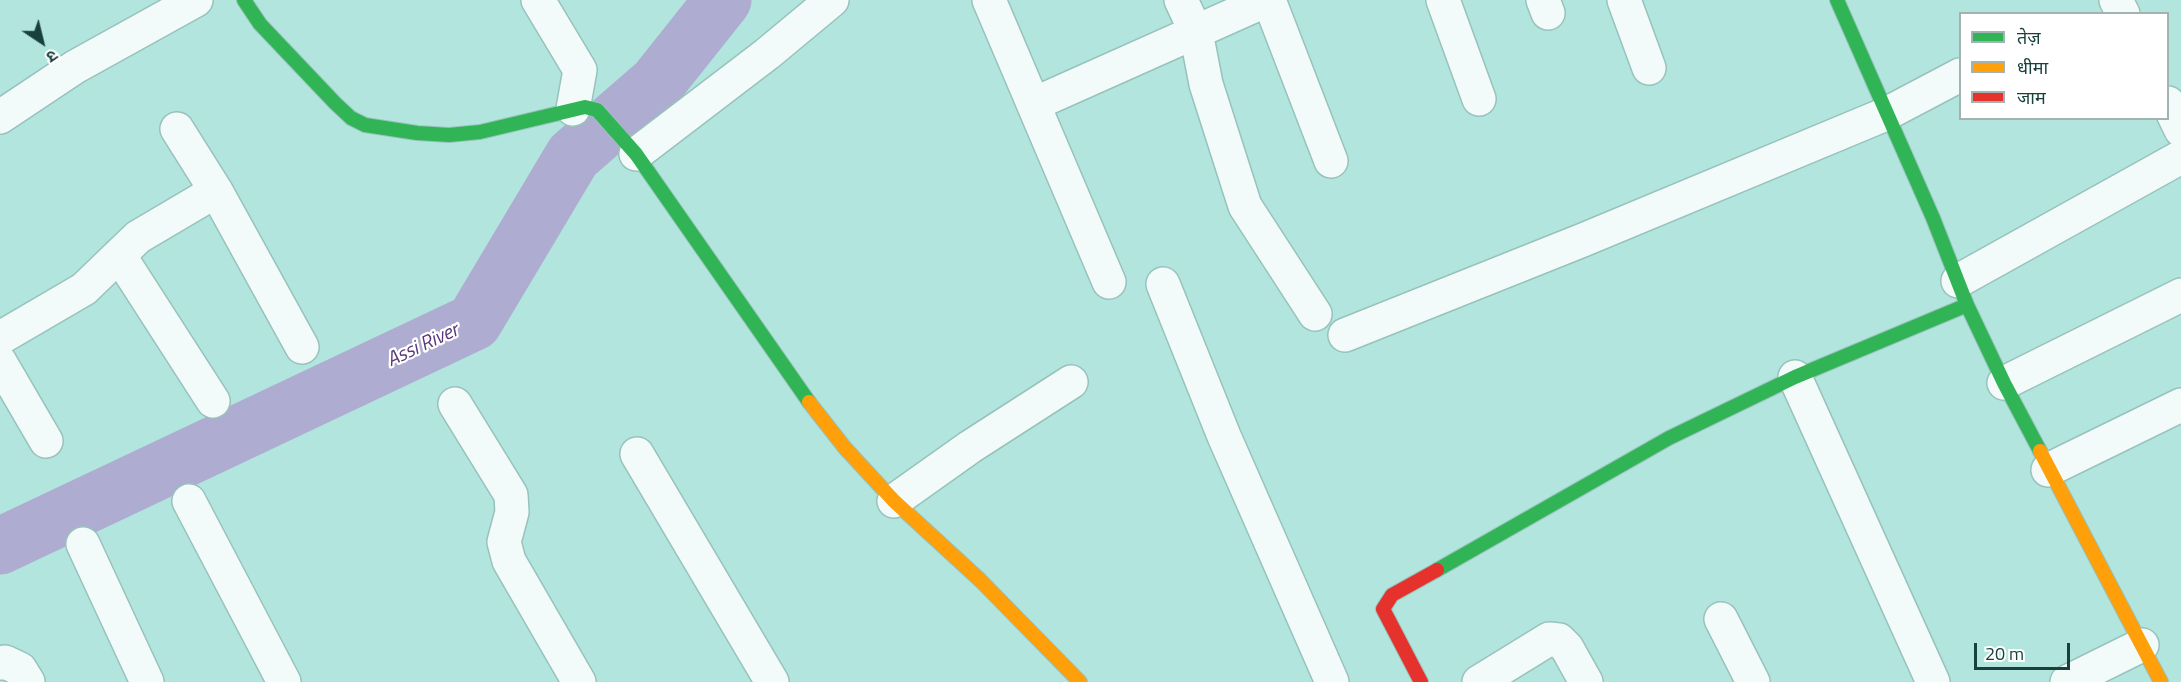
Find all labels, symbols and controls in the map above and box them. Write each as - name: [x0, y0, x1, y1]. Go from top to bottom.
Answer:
- north arrow: [12, 12, 72, 72]
- legend: [1959, 12, 2169, 120]
- text: तेज़: [2017, 24, 2041, 51]
- text: उ: [42, 44, 63, 69]
- text: धीमा: [2017, 54, 2048, 81]
- text: जाम: [2017, 84, 2046, 111]
- water label: Assi River: [383, 319, 463, 373]
- scale bar: [1977, 631, 2073, 669]
- text: 20 m: [1985, 640, 2024, 667]

